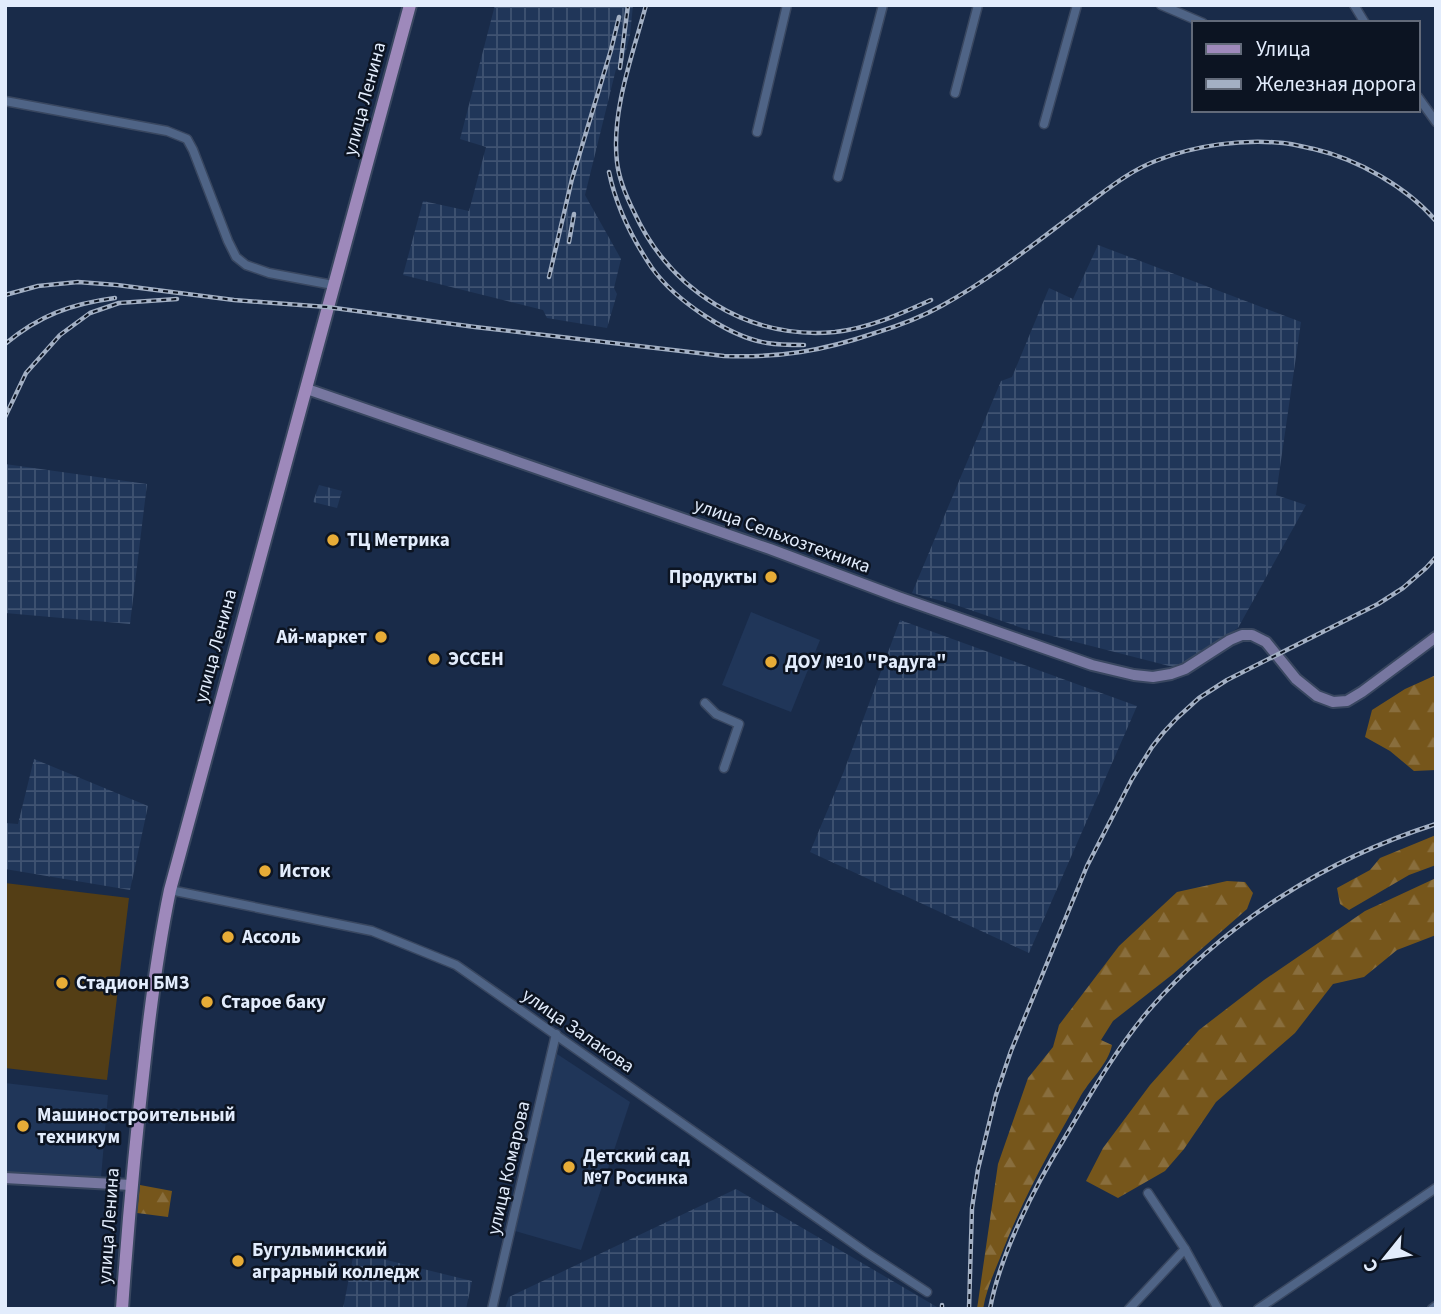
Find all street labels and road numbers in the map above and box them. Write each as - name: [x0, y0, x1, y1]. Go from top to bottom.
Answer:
- street label: улица Ленина: [337, 39, 393, 159]
- street label: улица Сельхозтехника: [690, 492, 874, 580]
- street label: улица Ленина: [188, 586, 244, 706]
- street label: улица Залакова: [516, 982, 640, 1080]
- street label: улица Комарова: [480, 1098, 538, 1238]
- street label: улица Ленина: [91, 1167, 127, 1285]

